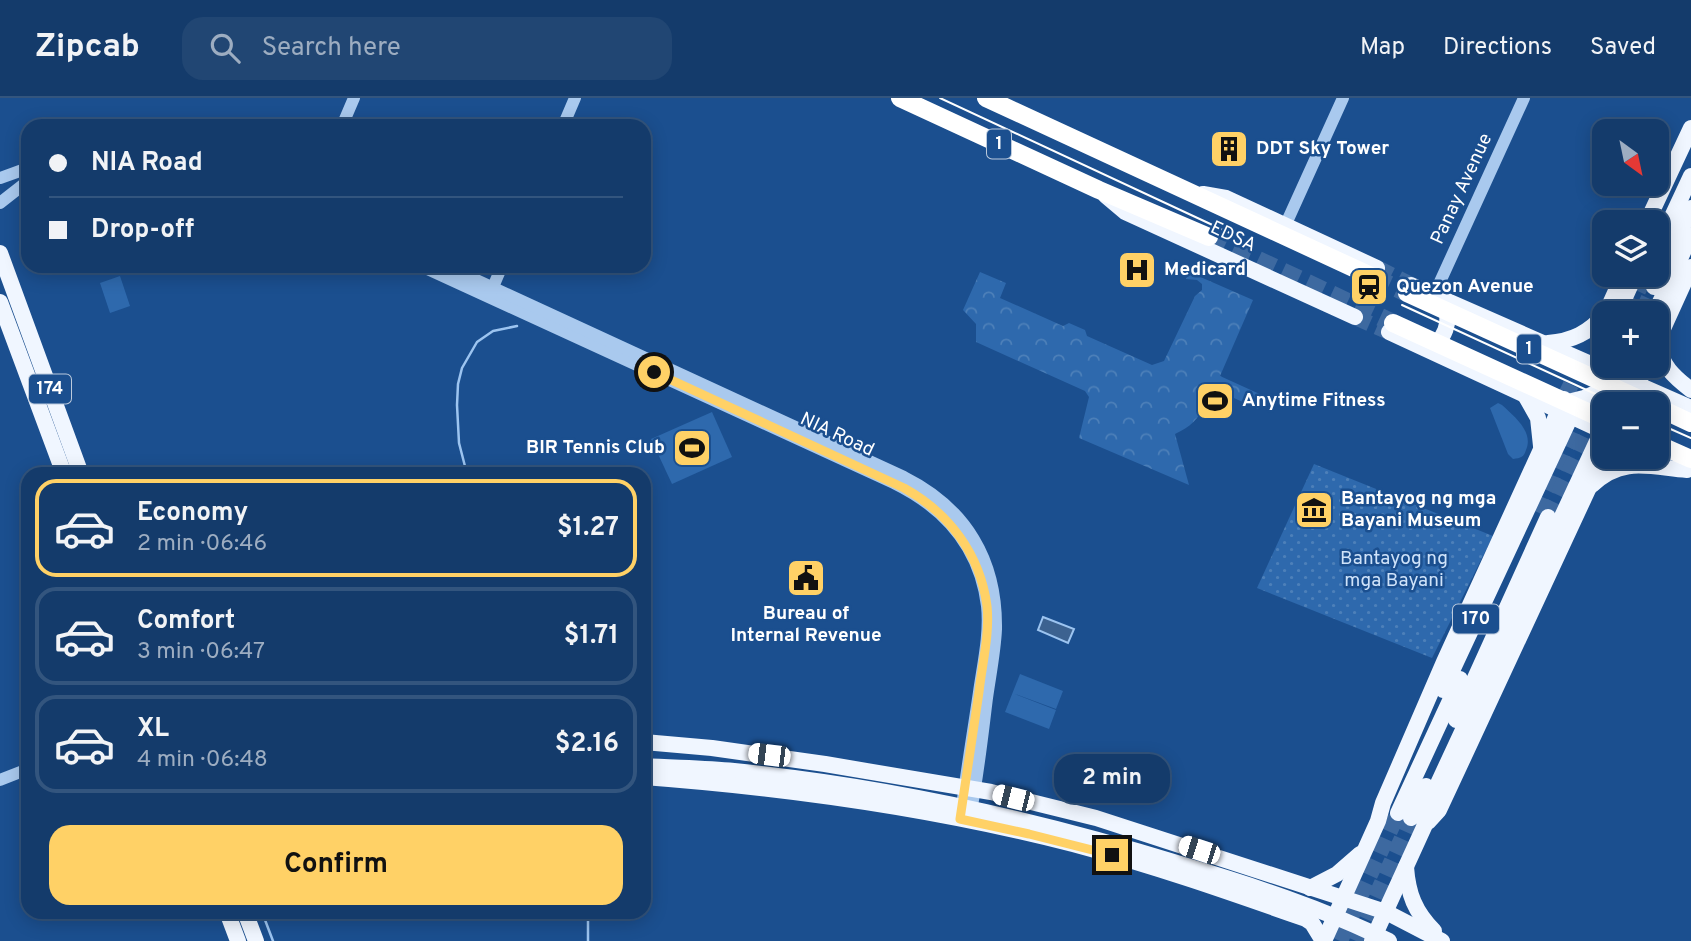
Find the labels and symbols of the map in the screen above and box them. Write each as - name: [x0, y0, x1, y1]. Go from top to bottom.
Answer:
- north arrow: [1592, 119, 1670, 196]
- building icon: DDT Sky Tower: [1208, 128, 1250, 170]
- road number: 1: [987, 130, 1011, 158]
- street label: Panay Avenue: [1426, 130, 1498, 248]
- place label: DDT Sky Tower: [1256, 137, 1389, 161]
- street label: EDSA: [1206, 216, 1260, 258]
- hospital icon: Medicard: [1116, 249, 1158, 291]
- place label: Medicard: [1164, 258, 1246, 282]
- station icon: Quezon Avenue: [1348, 266, 1390, 308]
- place label: Quezon Avenue: [1396, 275, 1534, 299]
- road number: 1: [1517, 334, 1541, 363]
- route start: [638, 356, 670, 388]
- road number: 174: [29, 374, 71, 404]
- sports icon: Anytime Fitness: [1194, 380, 1236, 422]
- place label: Anytime Fitness: [1242, 389, 1386, 413]
- street label: NIA Road: [796, 407, 878, 463]
- sports icon: BIR Tennis Club: [671, 427, 713, 469]
- place label: BIR Tennis Club: [526, 436, 665, 460]
- place label: Bantayog ng mga Bayani Museum: [1341, 487, 1496, 533]
- museum icon: Bantayog ng mga Bayani Museum: [1293, 489, 1335, 531]
- park label: Bantayog ng mga Bayani: [1340, 547, 1448, 593]
- public building icon: Bureau of Internal Revenue: [785, 557, 827, 599]
- place label: Bureau of Internal Revenue: [731, 602, 882, 648]
- road number: 170: [1453, 604, 1499, 634]
- car: [747, 742, 792, 768]
- callout: 2 min: [1054, 754, 1170, 802]
- car: [991, 783, 1036, 813]
- car: [1176, 834, 1223, 866]
- route end: [1096, 839, 1128, 871]

